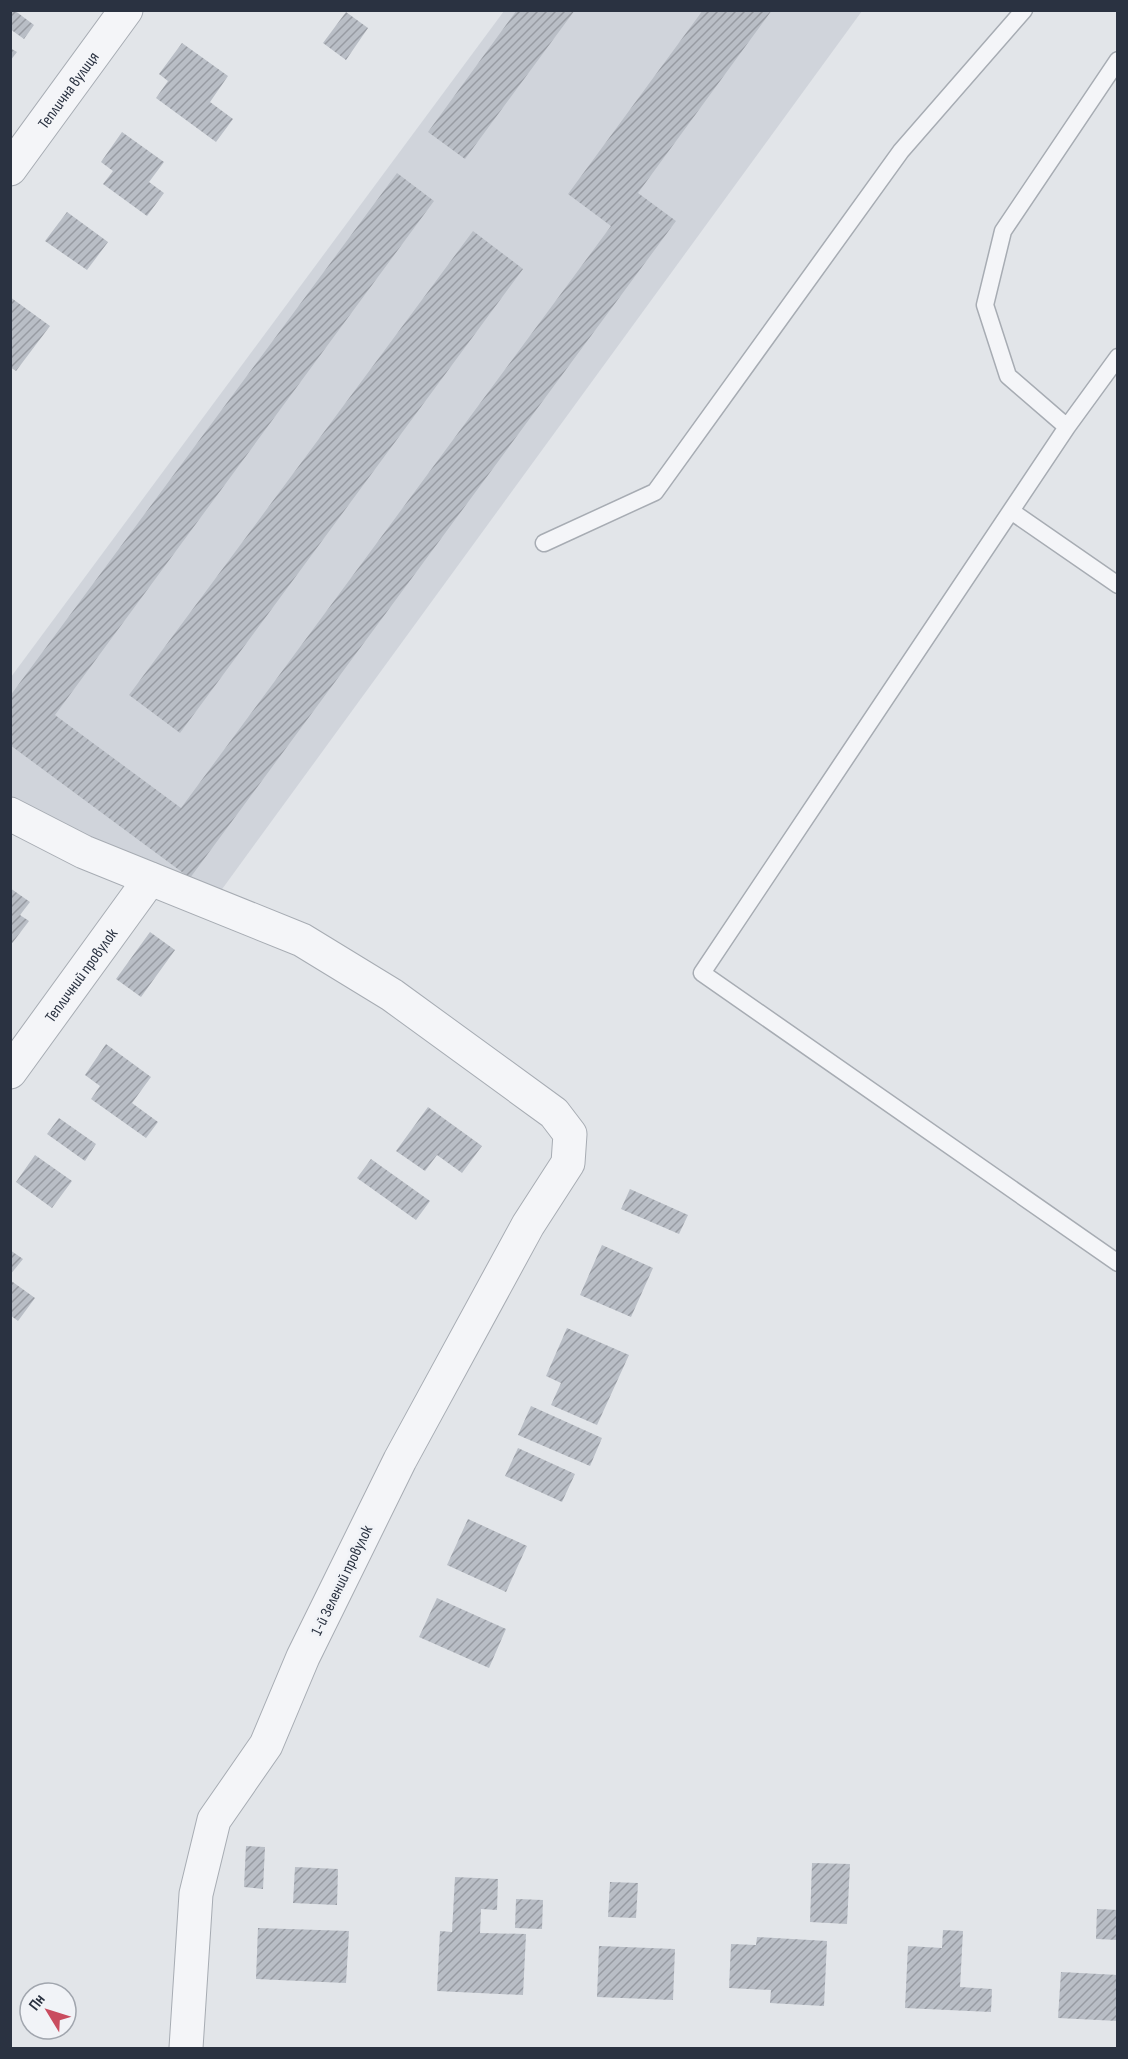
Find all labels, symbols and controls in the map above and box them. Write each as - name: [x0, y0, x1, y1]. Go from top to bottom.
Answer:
- street label: Теплична вулиця: [35, 48, 103, 133]
- street label: Тепличний провулок: [41, 924, 123, 1026]
- street label: 1-й Зелений провулок: [307, 1522, 378, 1639]
- north arrow: [18, 1981, 78, 2041]
- text: Пн: [25, 1991, 50, 2015]

